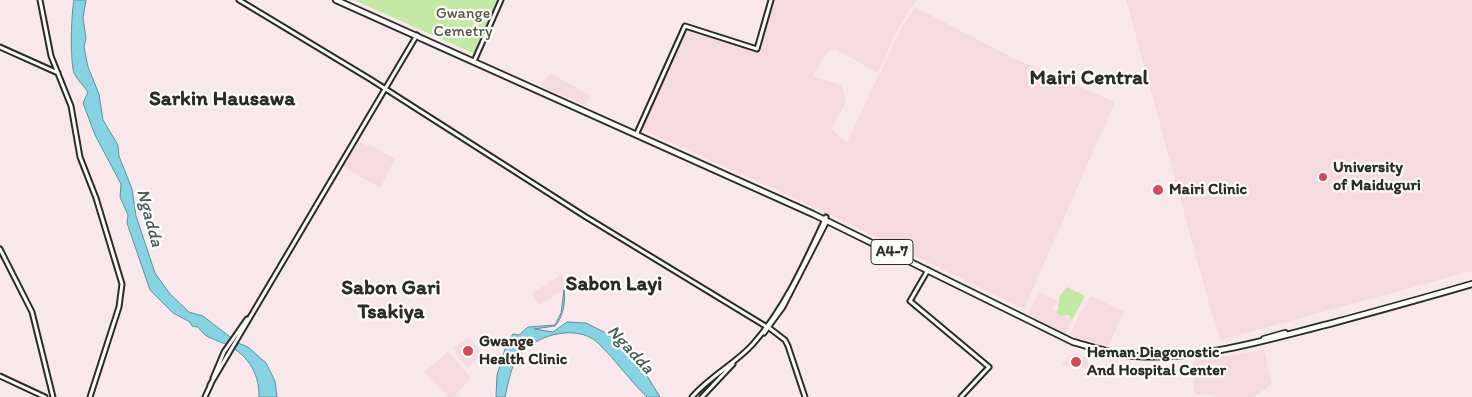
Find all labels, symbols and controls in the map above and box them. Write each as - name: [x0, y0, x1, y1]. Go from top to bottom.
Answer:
- park label: Gwange Cemetry: [434, 4, 492, 42]
- district label: Mairi Central: [1029, 66, 1149, 92]
- district label: Sarkin Hausawa: [149, 87, 295, 113]
- place label: University of Maiduguri: [1333, 158, 1421, 196]
- marker: University of Maiduguri: [1317, 171, 1329, 183]
- place label: Mairi Clinic: [1169, 180, 1247, 200]
- marker: Mairi Clinic: [1151, 183, 1165, 197]
- water label: Ngadda: [131, 187, 167, 249]
- road number: A4-7: [871, 240, 913, 264]
- district label: Sabon Layi: [566, 272, 662, 298]
- district label: Sabon Gari Tsakiya: [341, 276, 441, 326]
- water label: Ngadda: [602, 321, 658, 379]
- place label: Gwange Health Clinic: [479, 332, 567, 370]
- place label: Heman Diagonostic And Hospital Center: [1087, 343, 1226, 381]
- marker: Gwange Health Clinic: [461, 344, 475, 358]
- marker: Heman Diagonostic And Hospital Center: [1069, 355, 1083, 369]

